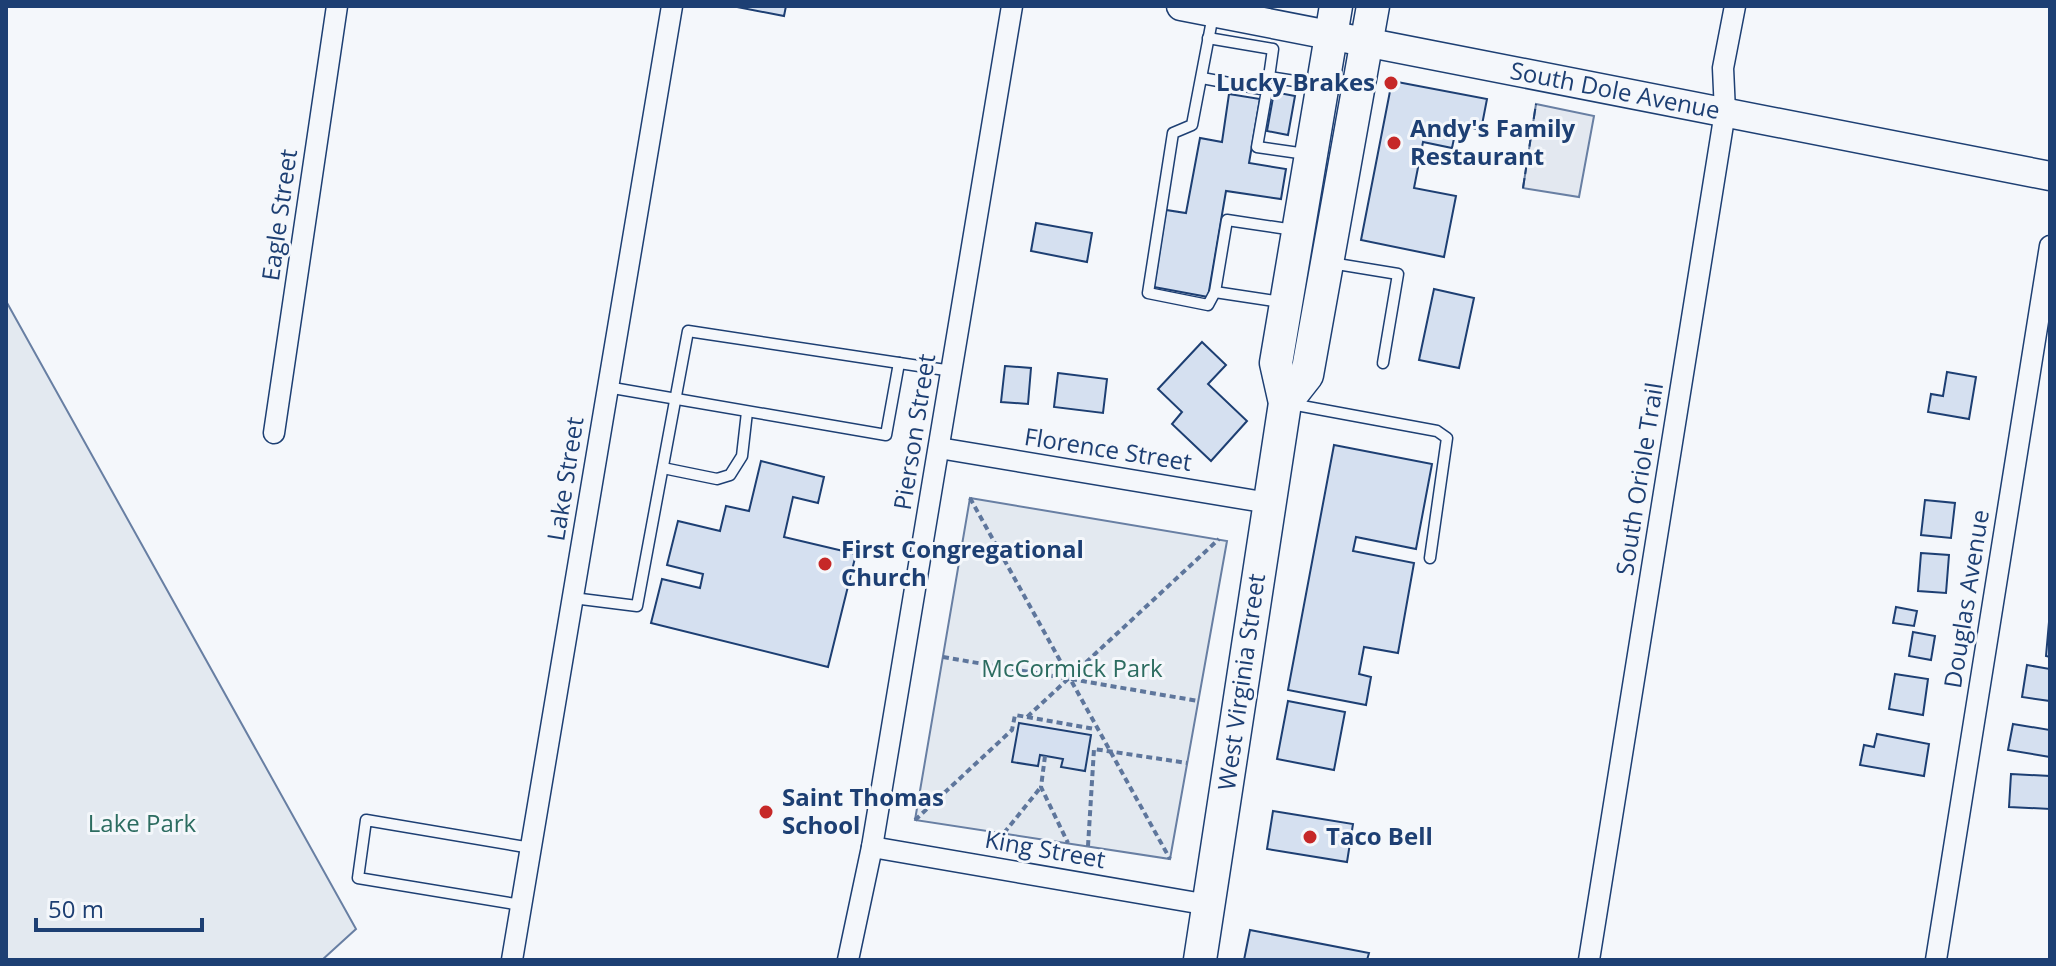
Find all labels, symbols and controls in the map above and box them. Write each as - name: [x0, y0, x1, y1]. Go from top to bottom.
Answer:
- street label: South Dole Avenue: [1508, 53, 1723, 126]
- place label: Lucky Brakes: [1216, 65, 1375, 98]
- marker: Lucky Brakes: [1382, 74, 1400, 92]
- place label: Andy's Family Restaurant: [1410, 111, 1576, 172]
- marker: Andy's Family Restaurant: [1385, 134, 1403, 152]
- street label: Eagle Street: [253, 147, 304, 283]
- street label: Pierson Street: [885, 351, 942, 512]
- street label: South Oriole Trail: [1607, 380, 1670, 578]
- street label: Lake Street: [538, 414, 591, 543]
- street label: Florence Street: [1022, 419, 1194, 478]
- street label: Douglas Avenue: [1935, 507, 1996, 690]
- place label: First Congregational Church: [841, 532, 1084, 593]
- marker: First Congregational Church: [816, 555, 834, 573]
- street label: West Virginia Street: [1209, 571, 1272, 792]
- park label: McCormick Park: [981, 651, 1163, 684]
- place label: Saint Thomas School: [782, 780, 944, 841]
- marker: Saint Thomas School: [757, 803, 775, 821]
- park label: Lake Park: [88, 806, 197, 839]
- place label: Taco Bell: [1326, 819, 1433, 852]
- street label: King Street: [982, 822, 1108, 875]
- marker: Taco Bell: [1301, 828, 1319, 846]
- scale bar: [36, 882, 202, 932]
- text: 50 m: [48, 892, 104, 925]

